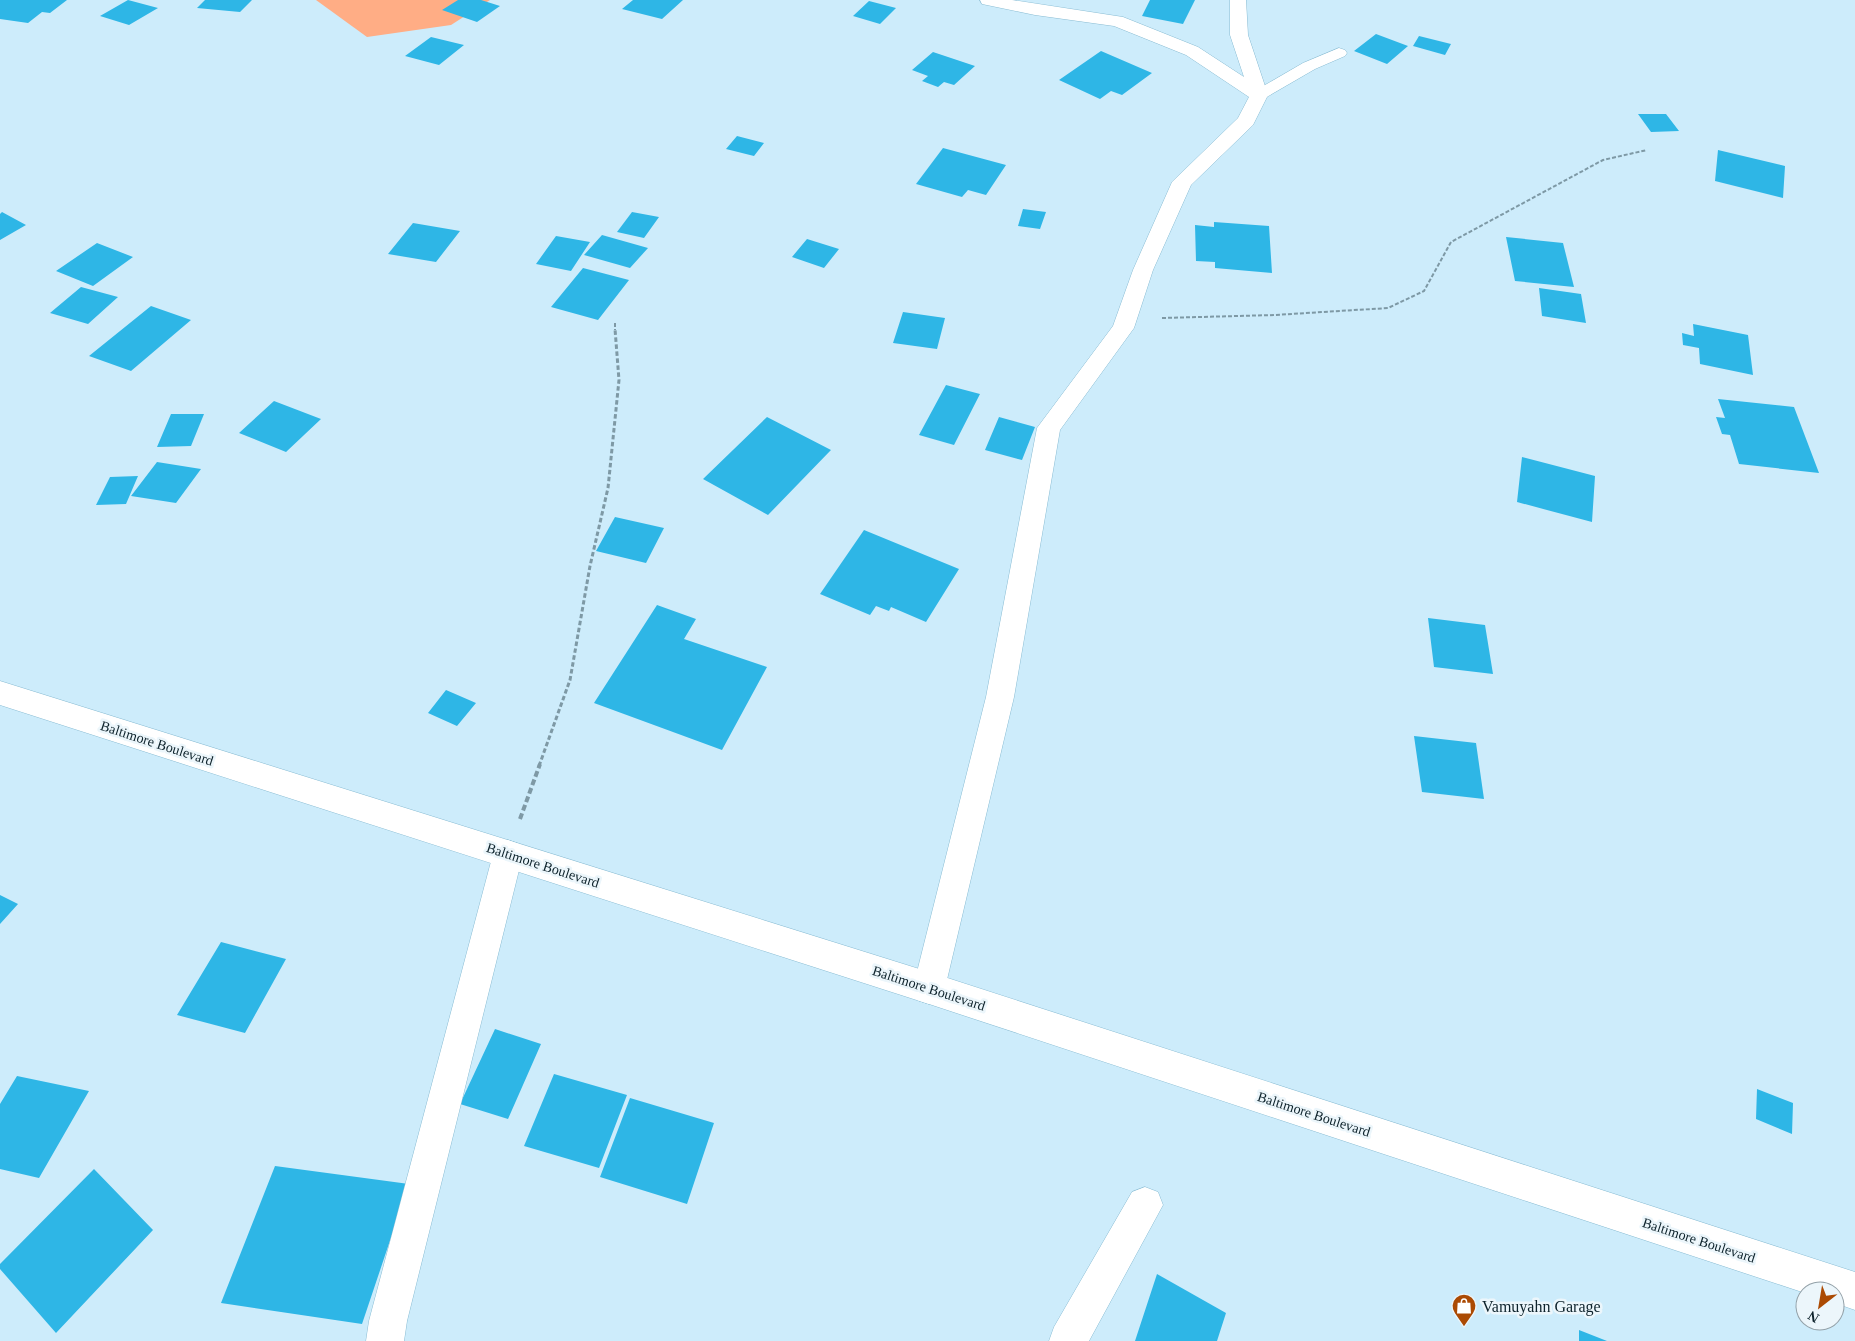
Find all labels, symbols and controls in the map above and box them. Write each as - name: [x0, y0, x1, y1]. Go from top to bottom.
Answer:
- street label: Baltimore Boulevard: [99, 718, 215, 769]
- street label: Baltimore Boulevard: [485, 840, 601, 891]
- street label: Baltimore Boulevard: [871, 963, 987, 1014]
- street label: Baltimore Boulevard: [1256, 1089, 1372, 1140]
- street label: Baltimore Boulevard: [1641, 1215, 1757, 1266]
- north arrow: [1795, 1281, 1845, 1331]
- shop icon: Vamuyahn Garage: [1451, 1293, 1477, 1327]
- place label: Vamuyahn Garage: [1482, 1298, 1601, 1316]
- text: N: [1805, 1308, 1822, 1326]

